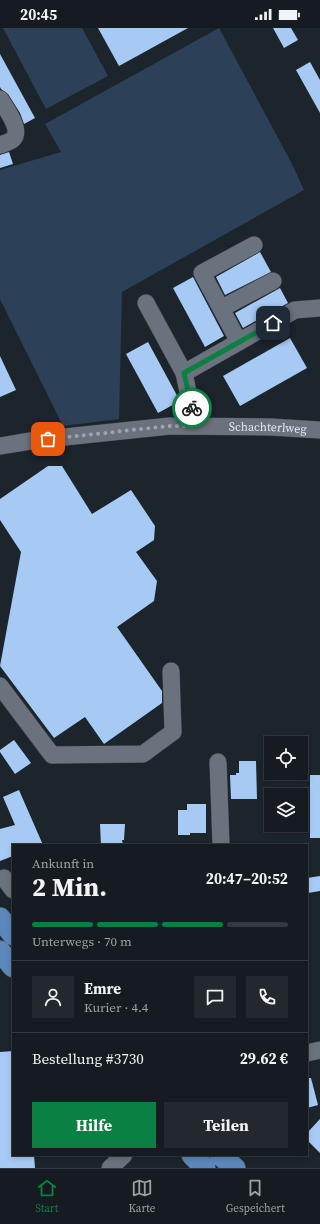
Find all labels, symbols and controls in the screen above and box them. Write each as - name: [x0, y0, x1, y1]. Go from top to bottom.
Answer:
- text: 20:45: [20, 4, 57, 25]
- pin: [256, 306, 290, 340]
- icon: home: [262, 312, 284, 334]
- courier: [172, 388, 212, 428]
- icon: bike: [181, 397, 203, 419]
- street label: Schachterlweg: [229, 419, 307, 437]
- pin: [31, 422, 65, 456]
- icon: bag: [37, 428, 59, 450]
- map controls: [264, 736, 308, 832]
- button: locate: [264, 736, 308, 780]
- button: layers: [264, 788, 308, 832]
- text: Ankunft in: [32, 855, 94, 872]
- text: 20:47–20:52: [206, 868, 288, 889]
- text: 2 Min.: [32, 869, 107, 905]
- text: Unterwegs · 70 m: [32, 933, 132, 950]
- button: person: [32, 976, 74, 1018]
- button: chat: [194, 976, 236, 1018]
- button: phone: [246, 976, 288, 1018]
- text: Emre: [84, 978, 121, 999]
- text: Kurier · 4.4: [84, 999, 148, 1016]
- text: Bestellung #3730: [32, 1048, 144, 1069]
- text: 29.62 €: [240, 1048, 288, 1069]
- button: Hilfe: [32, 1102, 156, 1148]
- button: Teilen: [164, 1102, 288, 1148]
- tab: Start: [35, 1177, 58, 1216]
- tab: Karte: [129, 1177, 155, 1216]
- tab: Gespeichert: [226, 1177, 285, 1216]

